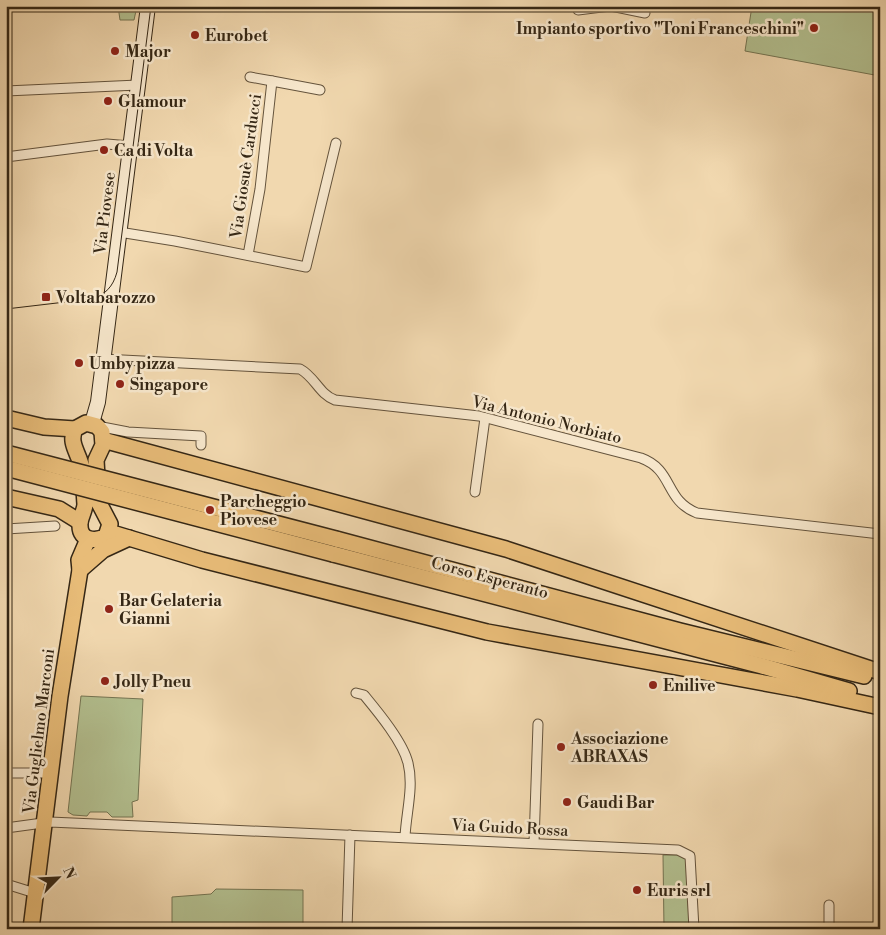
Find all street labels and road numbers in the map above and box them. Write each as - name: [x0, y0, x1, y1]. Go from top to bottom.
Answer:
- street label: Via Giosuè Carducci: [226, 92, 266, 241]
- street label: Via Piovese: [90, 171, 120, 257]
- street label: Via Antonio Norbiato: [469, 391, 624, 448]
- street label: Corso Esperanto: [429, 553, 551, 603]
- street label: Via Guglielmo Marconi: [19, 647, 59, 816]
- street label: Via Guido Rossa: [450, 815, 570, 841]

